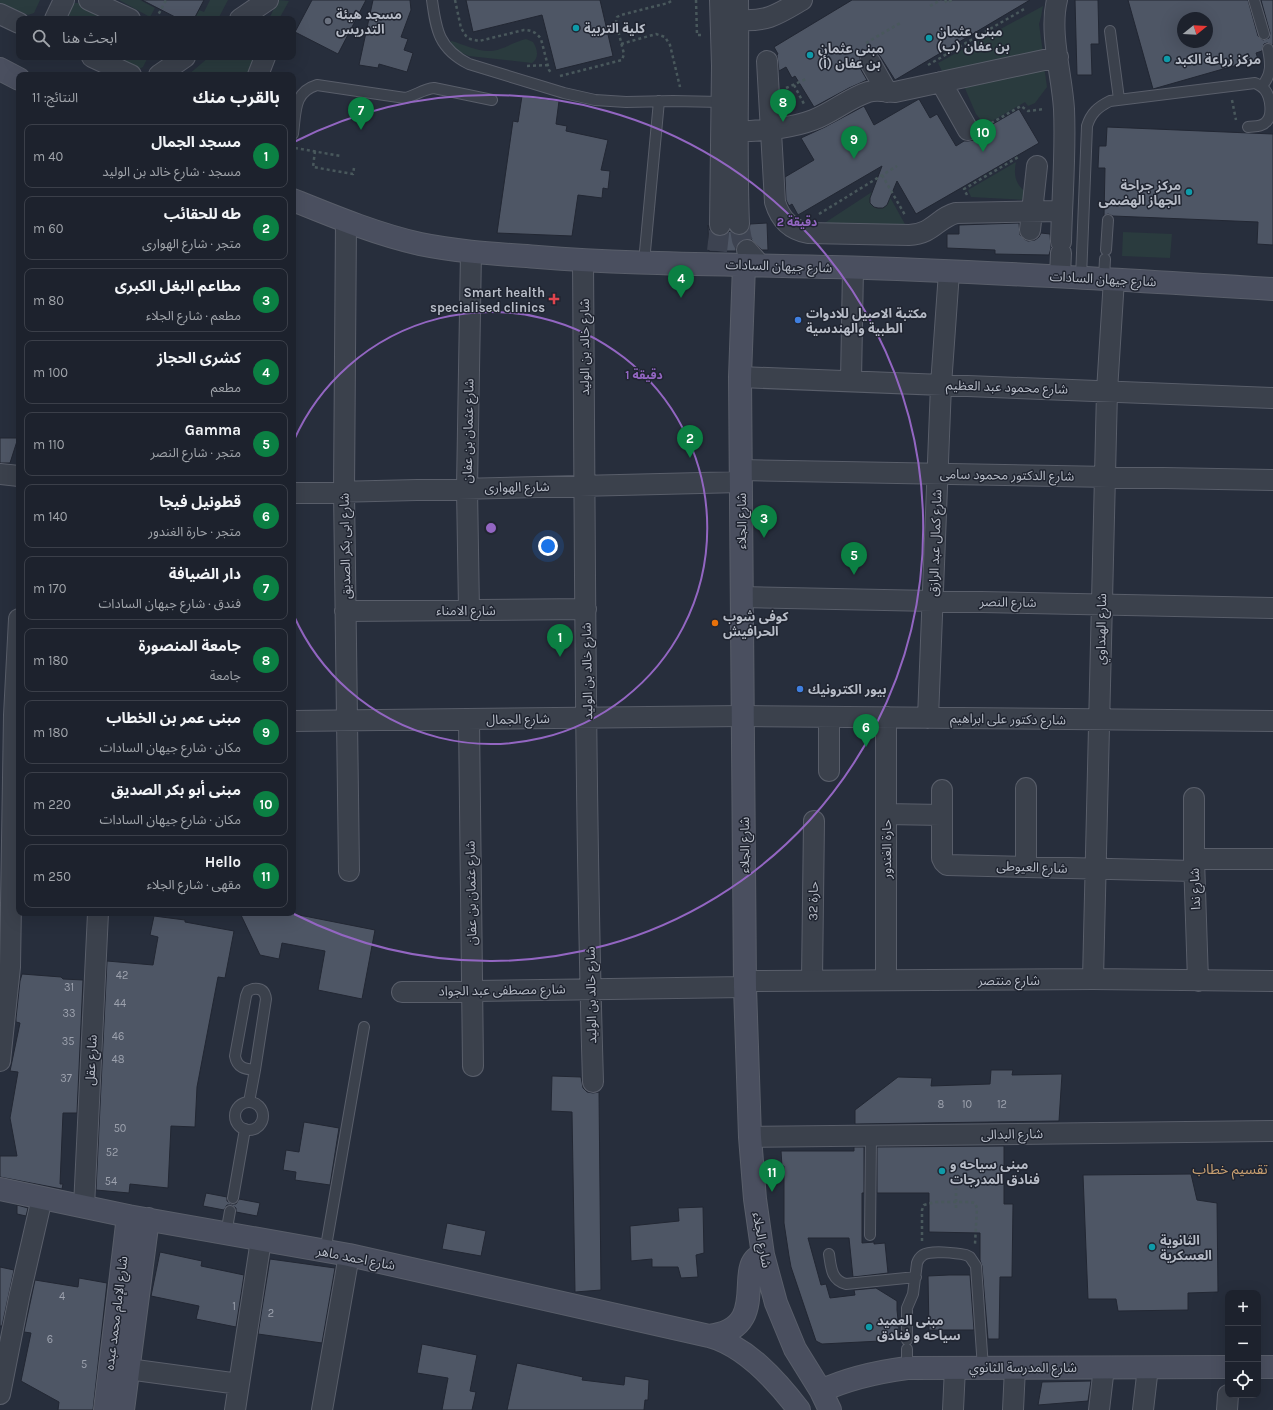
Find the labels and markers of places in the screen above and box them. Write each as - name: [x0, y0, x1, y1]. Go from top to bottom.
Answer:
- place label: مسجد هيئة التدريس: [336, 7, 402, 37]
- marker: مسجد هيئة التدريس: [323, 16, 333, 26]
- place label: كلية التربية: [584, 21, 645, 36]
- marker: كلية التربية: [571, 23, 581, 33]
- place label: مبنى عثمان بن عفان (ب): [937, 24, 1010, 54]
- marker: مبنى عثمان بن عفان (ب): [924, 33, 934, 43]
- place label: مبنى عثمان بن عفان (أ): [818, 41, 884, 71]
- marker: مبنى عثمان بن عفان (أ): [805, 50, 815, 60]
- place label: مركز زراعة الكبد: [1175, 52, 1261, 67]
- marker: مركز زراعة الكبد: [1162, 54, 1172, 64]
- pin: 8: [770, 89, 796, 122]
- pin: 7: [348, 97, 374, 130]
- pin: 10: [970, 119, 996, 152]
- pin: 9: [841, 126, 867, 159]
- place label: مركز جراحة الجهاز الهضمى: [1099, 178, 1181, 208]
- marker: مركز جراحة الجهاز الهضمى: [1184, 187, 1194, 197]
- pin: 4: [668, 265, 694, 298]
- place label: Smart health specialised clinics: [430, 285, 545, 315]
- marker: Smart health specialised clinics: [548, 293, 560, 305]
- place label: مكتبة الاصيل للادوات الطبية والهندسية: [806, 306, 927, 336]
- marker: مكتبة الاصيل للادوات الطبية والهندسية: [793, 315, 803, 325]
- pin: 2: [677, 425, 703, 458]
- pin: 3: [751, 505, 777, 538]
- centre of rings: [484, 521, 498, 535]
- pin: 5: [841, 542, 867, 575]
- place label: كوفى شوب الحرافيش: [723, 609, 789, 639]
- marker: كوفى شوب الحرافيش: [710, 618, 720, 628]
- pin: 1: [547, 624, 573, 657]
- place label: بيور الكترونيك: [808, 682, 887, 697]
- marker: بيور الكترونيك: [795, 684, 805, 694]
- pin: 6: [853, 714, 879, 747]
- place label: مبنى سياحه و فنادق المدرجات: [950, 1157, 1040, 1187]
- pin: 11: [759, 1159, 785, 1192]
- marker: مبنى سياحه و فنادق المدرجات: [937, 1166, 947, 1176]
- place label: الثانوية العسكرية: [1160, 1233, 1212, 1263]
- marker: الثانوية العسكرية: [1147, 1242, 1157, 1252]
- place label: مبنى العميد سياحه و فنادق: [877, 1313, 961, 1343]
- marker: مبنى العميد سياحه و فنادق: [864, 1322, 874, 1332]

